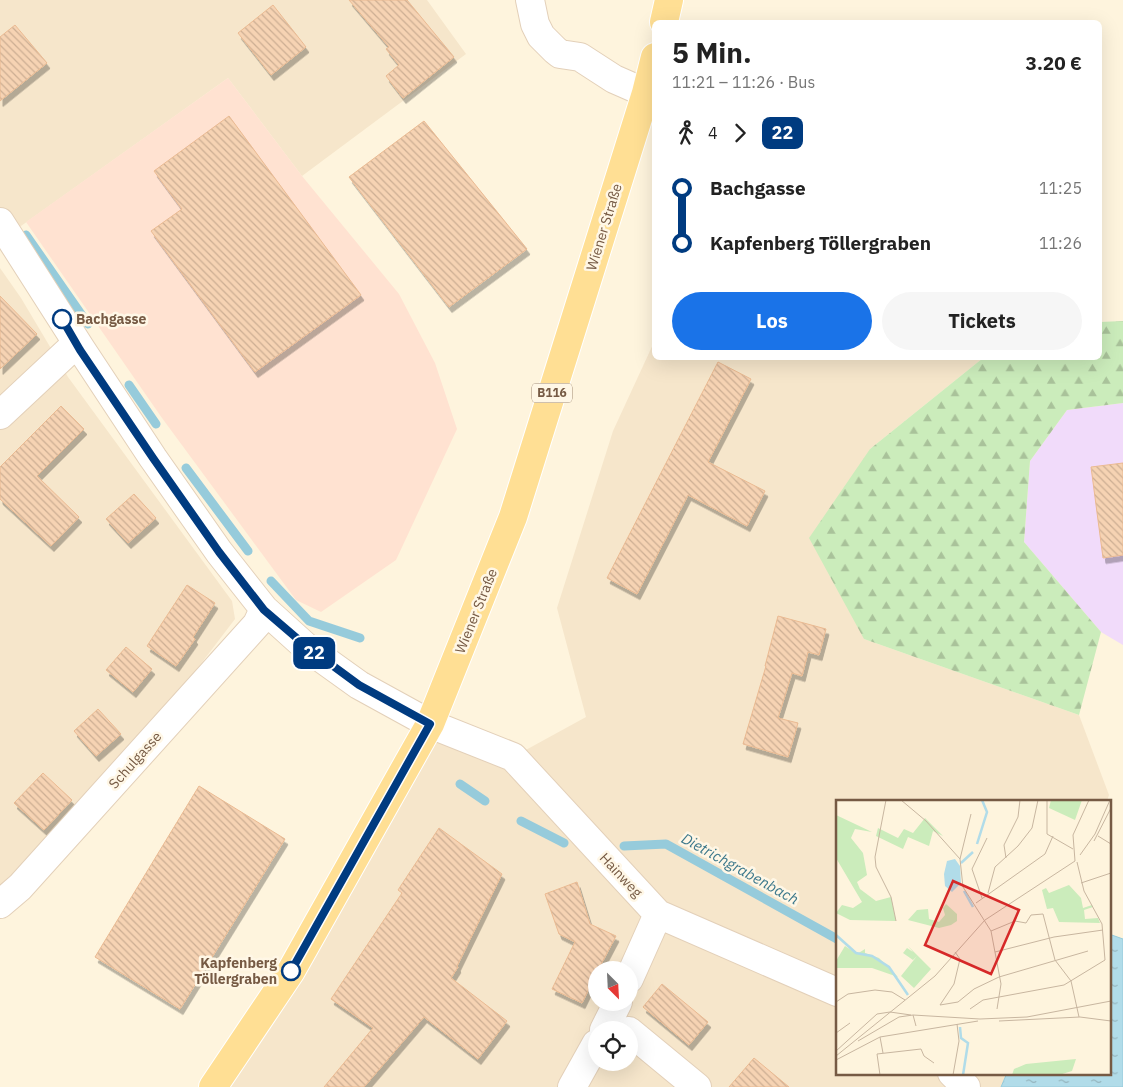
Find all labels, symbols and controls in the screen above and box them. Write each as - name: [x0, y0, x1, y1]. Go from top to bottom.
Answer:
- text: 5 Min.: [672, 34, 752, 71]
- text: 3.20 €: [1026, 51, 1082, 75]
- text: 11:21 – 11:26 · Bus: [672, 72, 815, 92]
- icon: walk: [672, 119, 700, 147]
- icon: forward: [726, 119, 754, 147]
- text: 22: [772, 121, 793, 144]
- text: 4: [708, 123, 718, 143]
- text: Bachgasse: [710, 176, 806, 200]
- text: 11:25: [1039, 178, 1082, 198]
- street label: Wiener Straße: [582, 181, 626, 273]
- text: Kapfenberg Töllergraben: [710, 231, 931, 255]
- text: 11:26: [1039, 233, 1082, 253]
- button: Los: [672, 292, 872, 350]
- button: Tickets: [882, 292, 1082, 350]
- marker: Bachgasse: [52, 309, 72, 329]
- place label: Bachgasse: [76, 310, 147, 328]
- road number: B116: [532, 383, 572, 402]
- street label: Wiener Straße: [451, 566, 501, 656]
- line badge: 22: [292, 637, 336, 669]
- text: 22: [303, 641, 325, 664]
- street label: Schulgasse: [105, 727, 166, 792]
- inset map: [836, 800, 1110, 1074]
- water label: Dietrichgrabenbach: [678, 829, 802, 909]
- street label: Hainweg: [596, 849, 647, 902]
- place label: Kapfenberg Töllergraben: [194, 954, 277, 988]
- marker: Kapfenberg Töllergraben: [281, 961, 301, 981]
- north arrow: [588, 961, 638, 1011]
- map controls: [588, 961, 638, 1071]
- button: locate: [588, 1021, 638, 1071]

